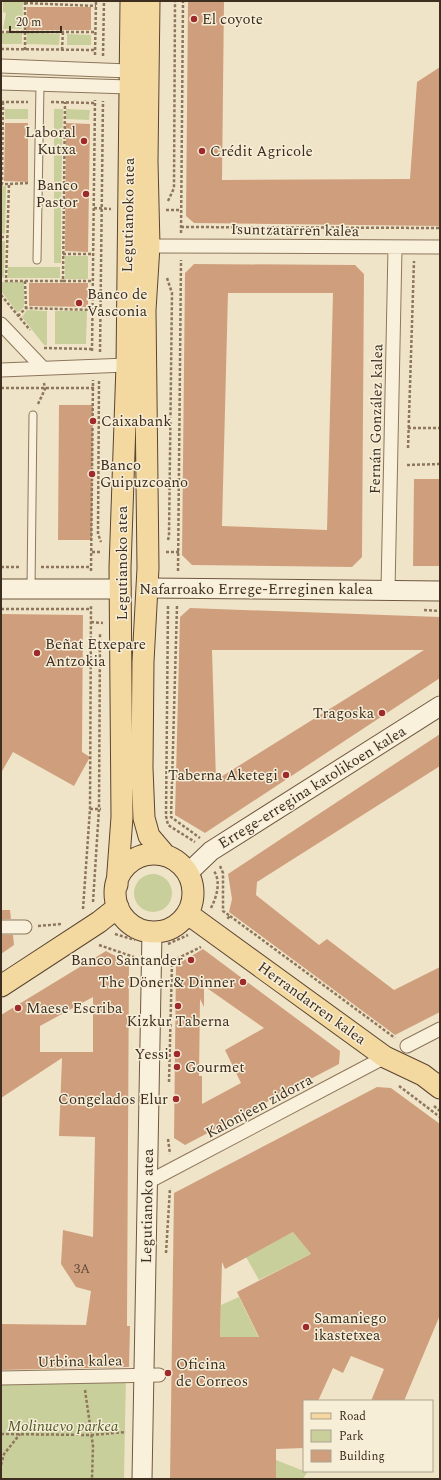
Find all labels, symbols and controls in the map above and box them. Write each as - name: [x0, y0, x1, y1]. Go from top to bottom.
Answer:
- scale bar: [10, 8, 61, 34]
- place label: El coyote: [202, 8, 263, 31]
- text: 20 m: [16, 13, 41, 32]
- marker: El coyote: [189, 14, 199, 24]
- place label: Laboral Kutxa: [25, 121, 77, 161]
- marker: Laboral Kutxa: [79, 136, 89, 146]
- place label: Crédit Agricole: [210, 140, 313, 163]
- marker: Crédit Agricole: [197, 146, 207, 156]
- street label: Legutianoko atea: [116, 157, 141, 273]
- place label: Banco Pastor: [36, 174, 78, 214]
- marker: Banco Pastor: [81, 189, 91, 199]
- street label: Isuntzatarren kalea: [231, 218, 360, 243]
- place label: Banco de Vasconia: [87, 283, 148, 323]
- marker: Banco de Vasconia: [74, 298, 84, 308]
- street label: Fernán González kalea: [364, 343, 389, 494]
- place label: Caixabank: [101, 410, 172, 433]
- marker: Caixabank: [88, 416, 98, 426]
- place label: Banco Guipuzcoano: [100, 454, 188, 494]
- marker: Banco Guipuzcoano: [87, 469, 97, 479]
- street label: Legutianoko atea: [111, 505, 134, 620]
- street label: Nafarroako Errege-Erreginen kalea: [139, 578, 373, 601]
- place label: Beñat Etxepare Antzokia: [45, 633, 146, 673]
- marker: Beñat Etxepare Antzokia: [32, 648, 42, 658]
- place label: Tragoska: [313, 702, 375, 725]
- marker: Tragoska: [377, 708, 387, 718]
- street label: Errege-erregina katolikoen kalea: [214, 720, 411, 855]
- place label: Taberna Aketegi: [168, 764, 278, 787]
- marker: Taberna Aketegi: [281, 770, 291, 780]
- place label: Banco Santander: [71, 949, 183, 972]
- marker: Banco Santander: [186, 955, 196, 965]
- street label: Herrandarren kalea: [253, 956, 371, 1051]
- place label: The Döner & Dinner: [99, 971, 235, 994]
- marker: The Döner & Dinner: [238, 977, 248, 987]
- place label: Maese Escriba: [26, 997, 123, 1020]
- marker: Kizkur Taberna: [173, 1001, 183, 1011]
- marker: Maese Escriba: [13, 1003, 23, 1013]
- place label: Kizkur Taberna: [126, 1010, 230, 1033]
- place label: Yessi: [135, 1043, 169, 1066]
- marker: Yessi: [172, 1049, 182, 1059]
- place label: Gourmet: [185, 1056, 244, 1079]
- marker: Gourmet: [172, 1062, 182, 1072]
- street label: Kalonjeen zidorra: [202, 1068, 317, 1144]
- place label: Congelados Elur: [58, 1088, 168, 1111]
- marker: Congelados Elur: [171, 1094, 181, 1104]
- street label: Legutianoko atea: [135, 1148, 160, 1264]
- house number: 3A: [74, 1259, 90, 1279]
- place label: Samaniego ikastetxea: [314, 1307, 387, 1347]
- marker: Samaniego ikastetxea: [301, 1322, 311, 1332]
- street label: Urbina kalea: [37, 1349, 123, 1374]
- place label: Oficina de Correos: [176, 1353, 248, 1393]
- marker: Oficina de Correos: [163, 1368, 173, 1378]
- legend: [303, 1400, 433, 1472]
- text: Road: [339, 1407, 366, 1426]
- park label: Molinuevo parkea: [8, 1415, 119, 1438]
- text: Park: [339, 1427, 364, 1446]
- text: Building: [339, 1447, 385, 1466]

